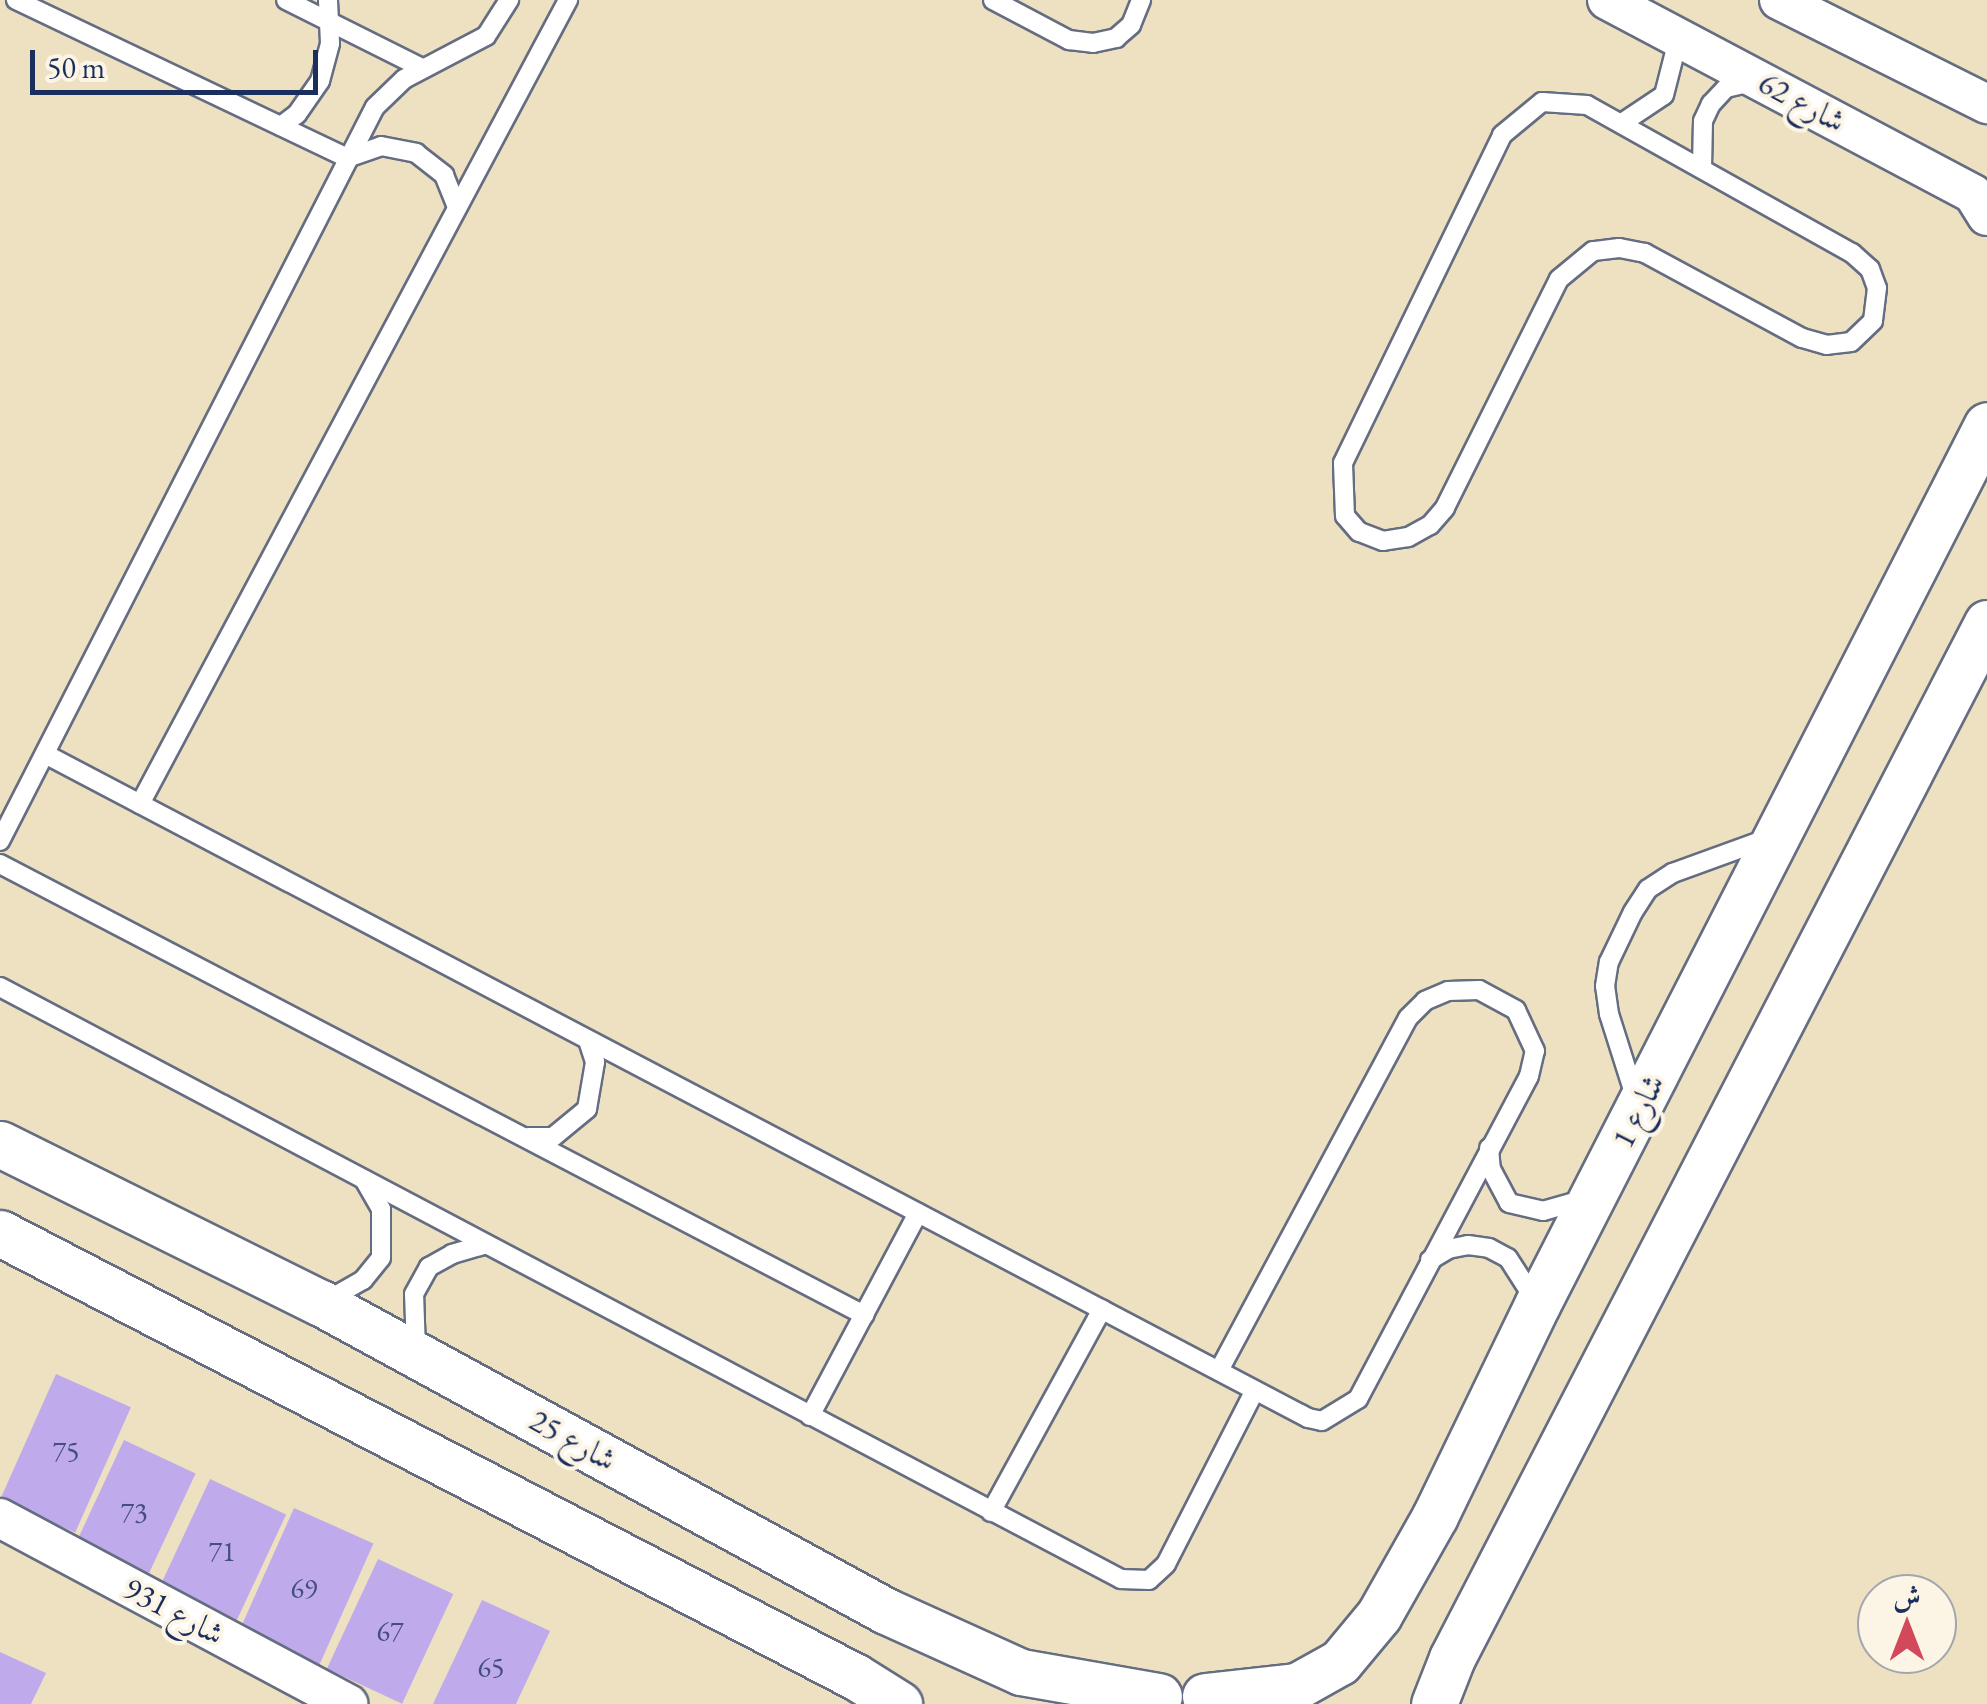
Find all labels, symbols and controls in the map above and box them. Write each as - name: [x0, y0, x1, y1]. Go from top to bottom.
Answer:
- scale bar: [35, 30, 322, 92]
- text: 50 m: [47, 48, 105, 87]
- street label: شارع 62: [1752, 63, 1852, 141]
- street label: شارع 1: [1603, 1068, 1673, 1154]
- street label: شارع 25: [523, 1401, 623, 1479]
- house number: 75: [53, 1434, 79, 1468]
- house number: 73: [121, 1495, 147, 1529]
- house number: 71: [209, 1534, 235, 1568]
- street label: شارع 931: [117, 1569, 231, 1653]
- house number: 69: [291, 1571, 317, 1605]
- north arrow: [1857, 1574, 1957, 1674]
- text: ش: [1893, 1578, 1921, 1614]
- house number: 67: [377, 1614, 403, 1648]
- house number: 65: [478, 1650, 504, 1684]

